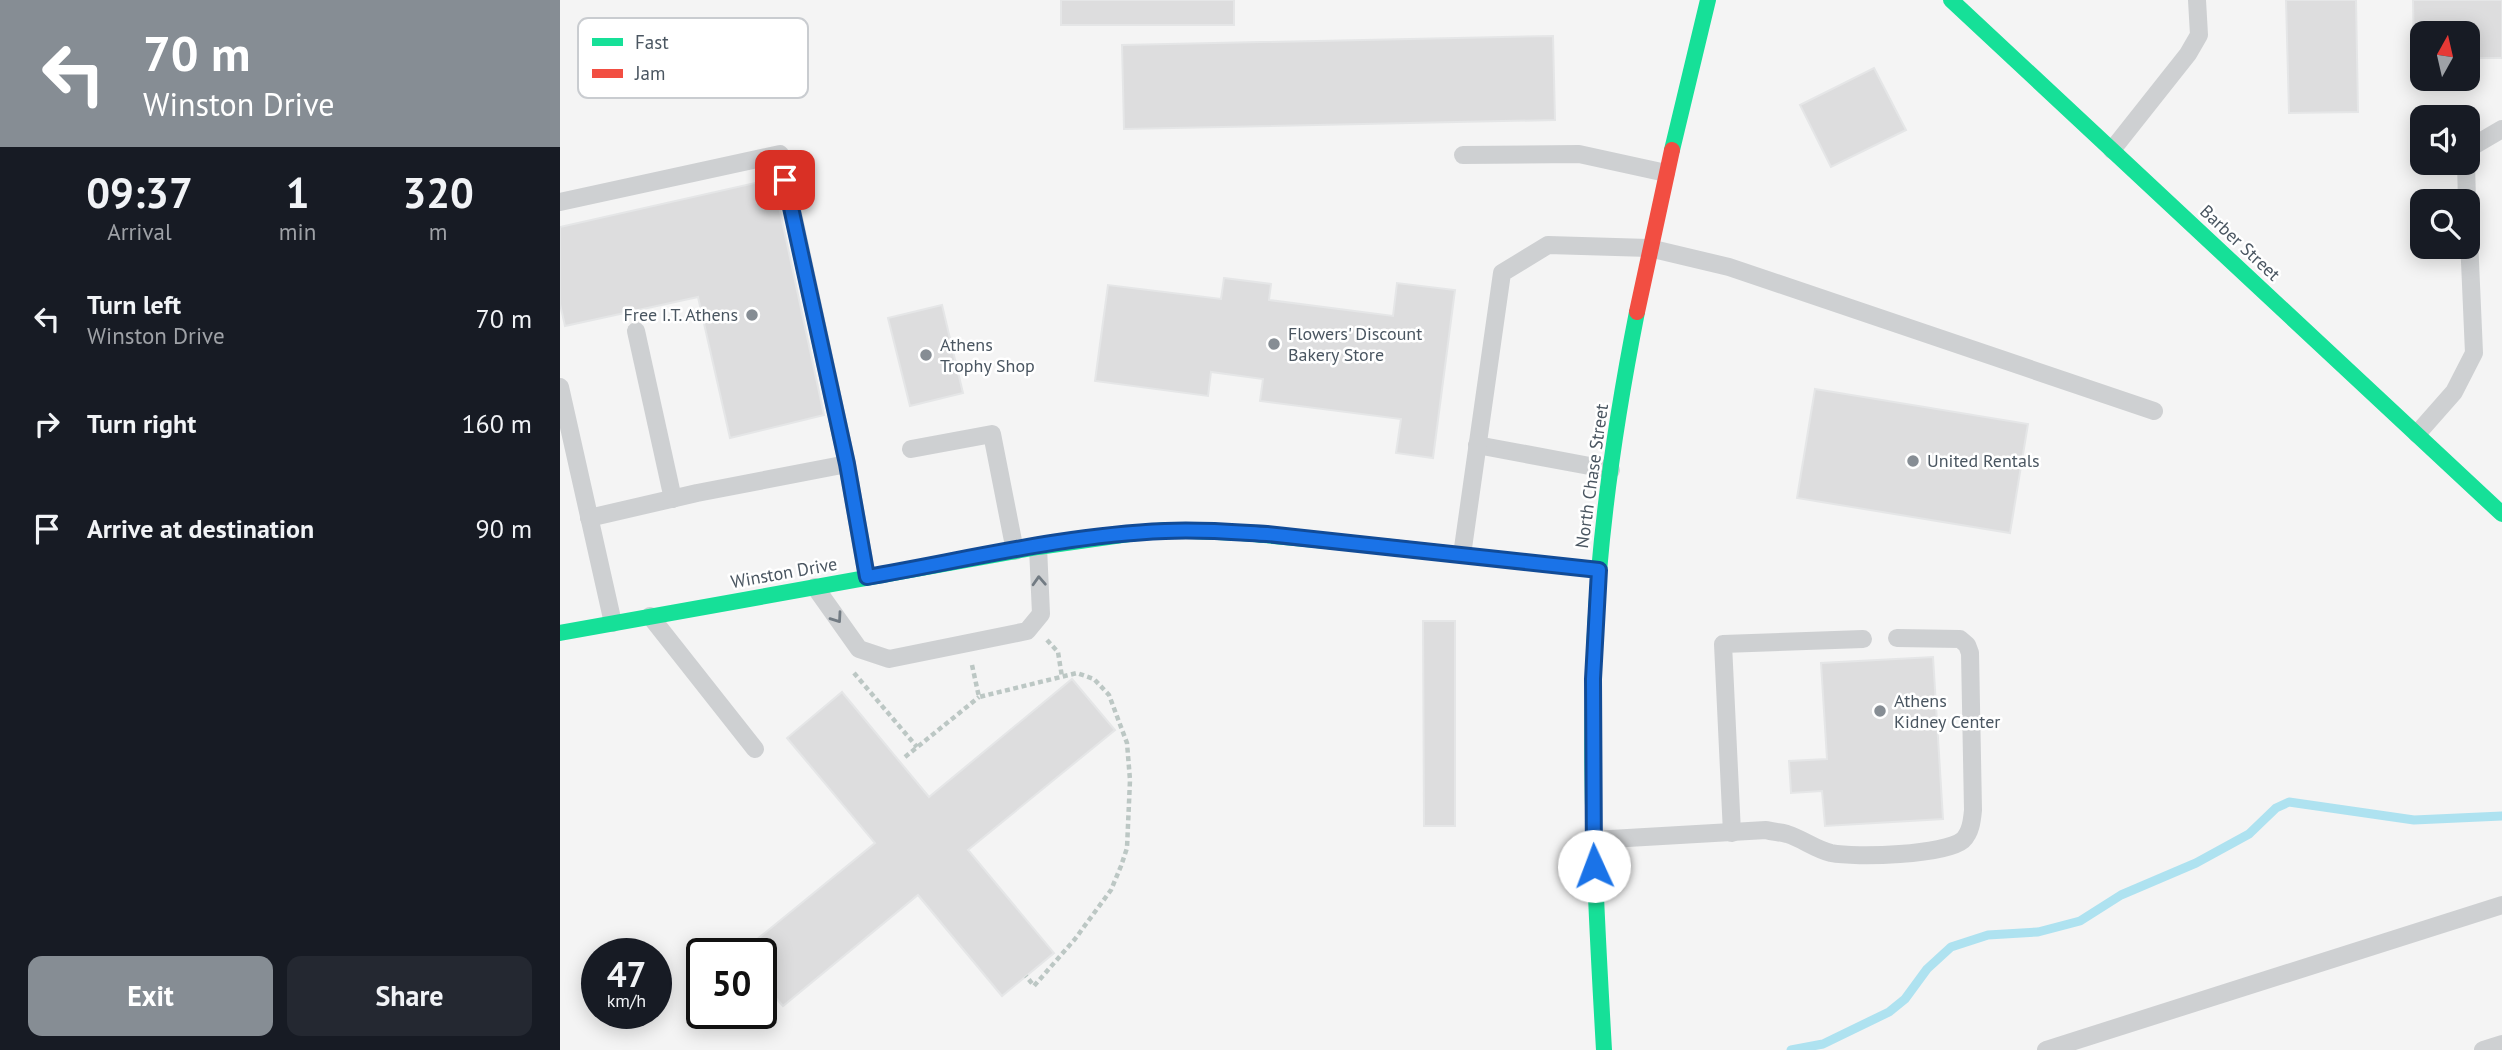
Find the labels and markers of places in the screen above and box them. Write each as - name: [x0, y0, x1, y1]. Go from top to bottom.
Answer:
- pin: [755, 150, 815, 210]
- place label: Free I.T. Athens: [624, 303, 738, 326]
- marker: Free I.T. Athens: [744, 307, 760, 323]
- place label: Flowers' Discount Bakery Store: [1288, 322, 1422, 366]
- place label: Athens Trophy Shop: [940, 333, 1035, 377]
- marker: Flowers' Discount Bakery Store: [1266, 336, 1282, 352]
- marker: Athens Trophy Shop: [918, 347, 934, 363]
- place label: United Rentals: [1927, 449, 2040, 472]
- marker: United Rentals: [1905, 453, 1921, 469]
- place label: Athens Kidney Center: [1894, 689, 2000, 733]
- marker: Athens Kidney Center: [1872, 703, 1888, 719]

